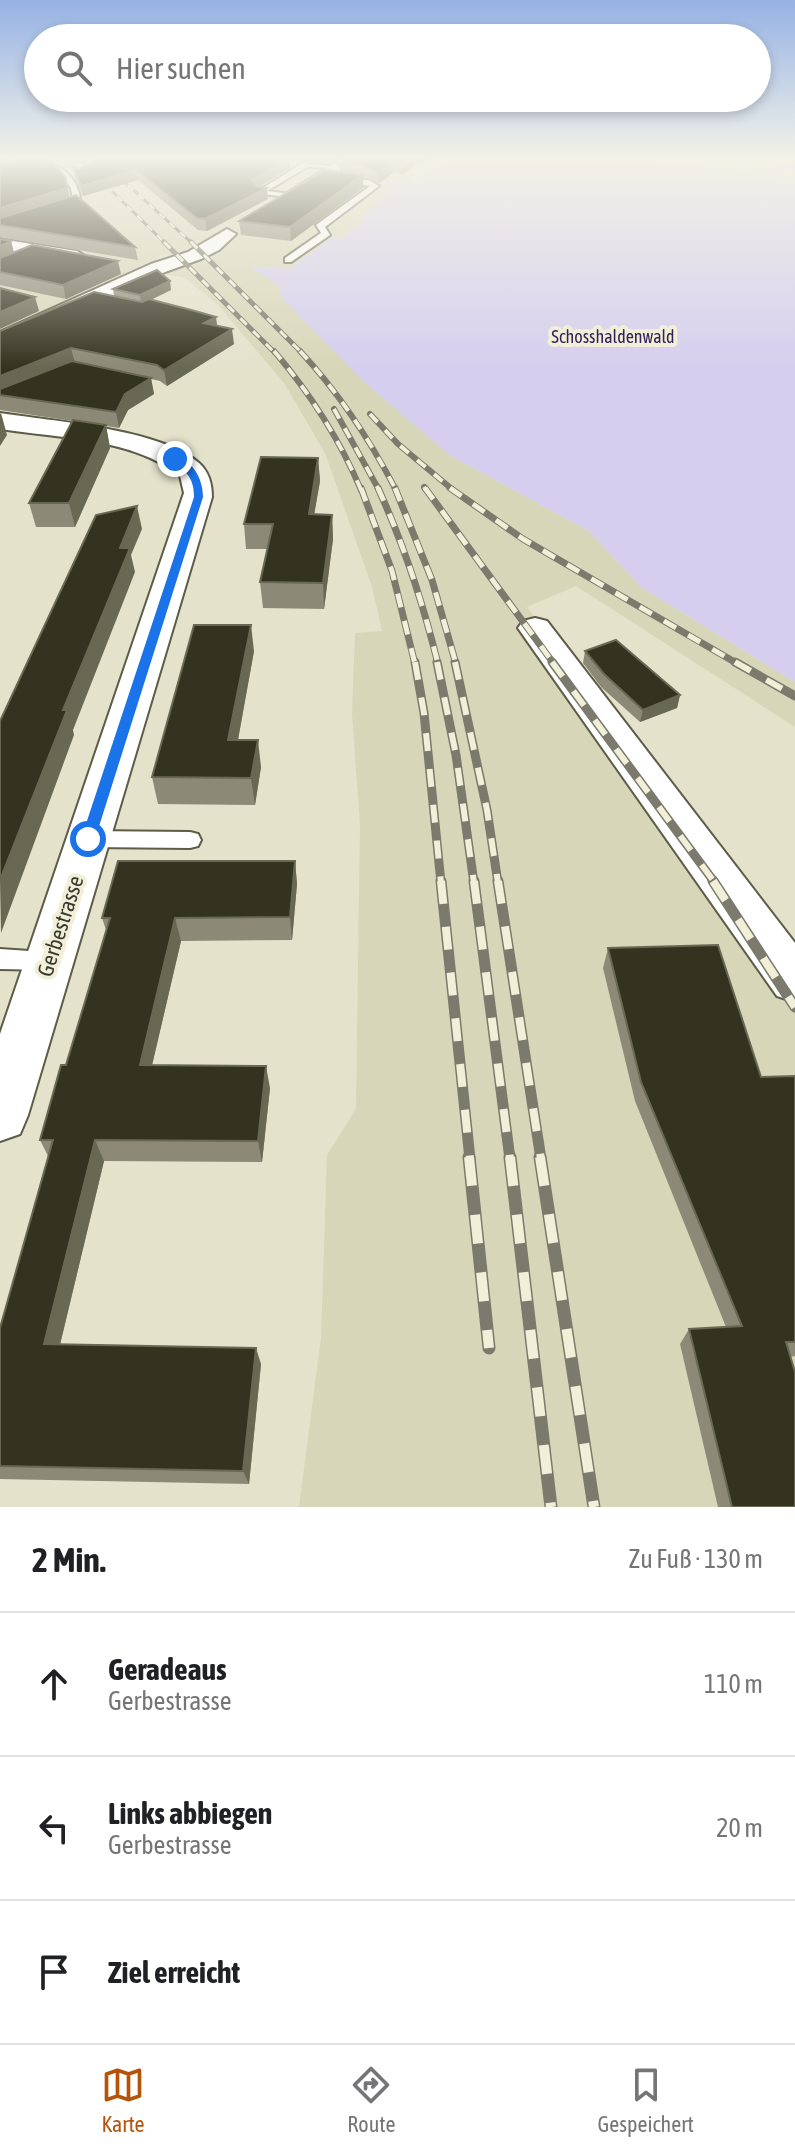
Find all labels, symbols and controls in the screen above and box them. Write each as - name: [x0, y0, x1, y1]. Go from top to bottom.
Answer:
- search box: [24, 24, 771, 112]
- icon: search: [52, 46, 96, 90]
- text: Hier suchen: [116, 51, 246, 85]
- park label: Schosshaldenwald: [551, 326, 675, 347]
- route end: [157, 441, 193, 477]
- route start: [70, 821, 106, 857]
- street label: Gerbestrasse: [31, 872, 89, 980]
- text: 2 Min.: [32, 1540, 106, 1579]
- text: Zu Fuß · 130 m: [629, 1544, 763, 1574]
- text: Geradeaus: [108, 1652, 227, 1686]
- icon: ahead: [32, 1662, 76, 1706]
- text: 110 m: [704, 1669, 763, 1699]
- text: Gerbestrasse: [108, 1686, 231, 1716]
- text: Links abbiegen: [108, 1796, 272, 1830]
- icon: left: [32, 1806, 76, 1850]
- text: 20 m: [716, 1813, 763, 1843]
- text: Gerbestrasse: [108, 1830, 231, 1860]
- icon: arrive: [32, 1950, 76, 1994]
- text: Ziel erreicht: [108, 1955, 240, 1989]
- tab: Karte: [101, 2063, 145, 2137]
- tab: Route: [347, 2063, 395, 2137]
- tab: Gespeichert: [598, 2063, 694, 2137]

